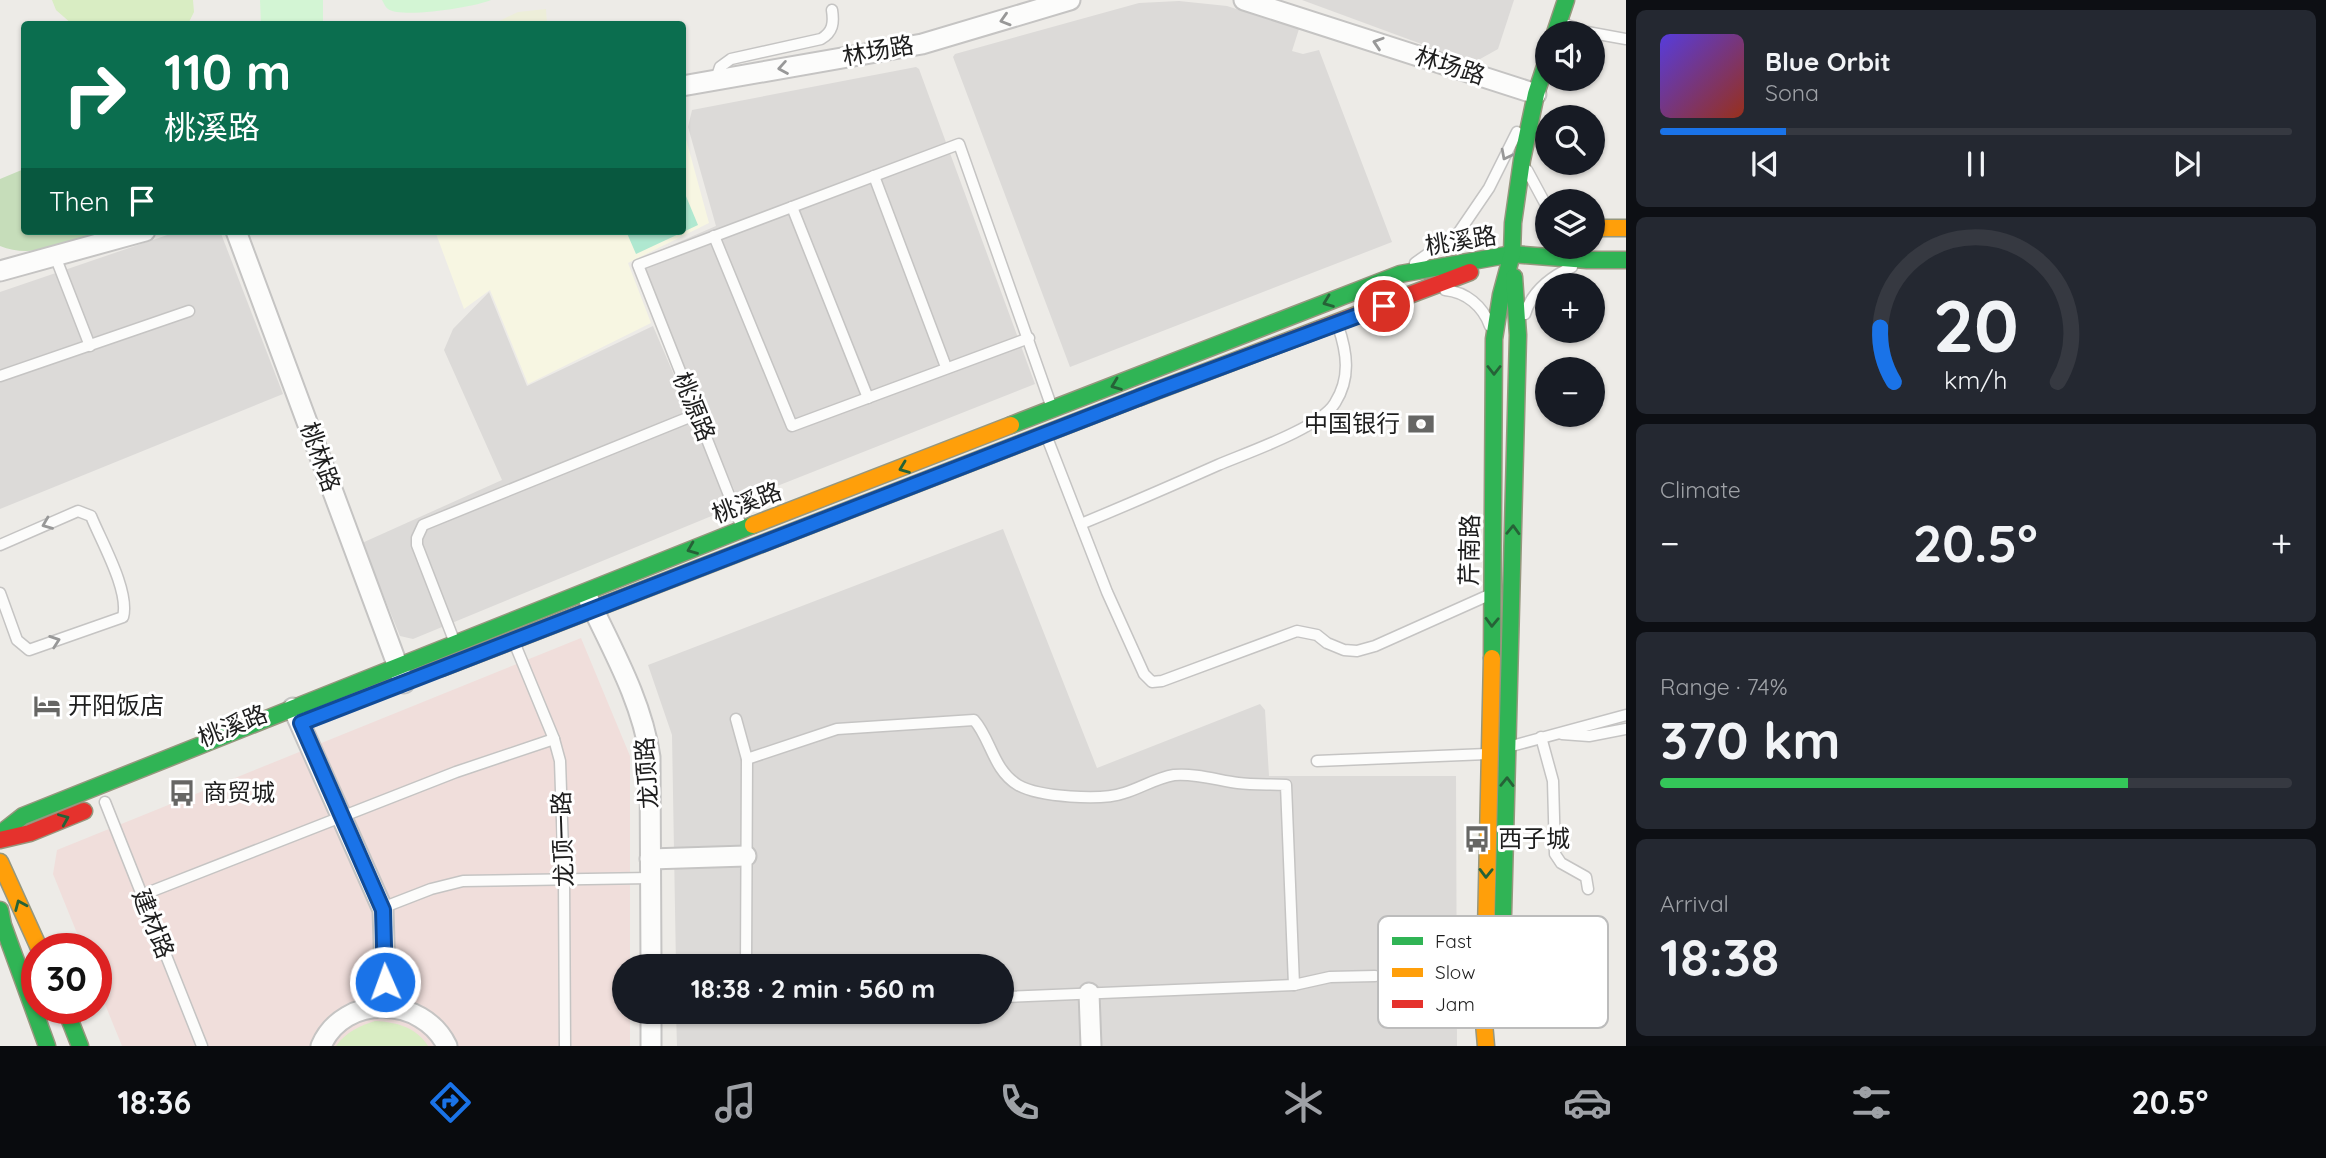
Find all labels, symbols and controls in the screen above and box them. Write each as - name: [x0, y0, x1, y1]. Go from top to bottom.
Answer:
- one-way arrow: [999, 11, 1011, 26]
- map controls: [1535, 21, 1605, 427]
- button: sound: [1535, 21, 1605, 91]
- street label: 林场路: [840, 29, 916, 71]
- one-way arrow: [1372, 37, 1385, 51]
- street label: 林场路: [1411, 40, 1489, 90]
- text: 110 m: [164, 41, 291, 102]
- text: Blue Orbit: [1765, 45, 1891, 78]
- icon: right: [49, 49, 140, 140]
- one-way arrow: [777, 60, 789, 75]
- text: Sona: [1765, 78, 1819, 107]
- button: search: [1535, 105, 1605, 175]
- text: 桃溪路: [164, 107, 260, 147]
- icon: previous: [1746, 145, 1784, 183]
- icon: pause: [1957, 145, 1995, 183]
- icon: next: [2168, 145, 2206, 183]
- one-way arrow: [1500, 148, 1514, 160]
- icon: arrive: [123, 182, 161, 220]
- text: Then: [49, 185, 109, 218]
- button: layers: [1535, 189, 1605, 259]
- street label: 桃溪路: [1423, 220, 1499, 260]
- button: +: [1535, 273, 1605, 343]
- pin: [1354, 276, 1414, 336]
- text: 20: [1933, 279, 2019, 370]
- icon: arrive: [1365, 287, 1403, 325]
- one-way arrow: [1323, 294, 1335, 308]
- button: −: [1535, 357, 1605, 427]
- text: km/h: [1944, 364, 2008, 395]
- one-way arrow: [1486, 365, 1502, 375]
- street label: 桃源路: [668, 368, 722, 446]
- one-way arrow: [1111, 377, 1123, 391]
- place label: 中国银行: [1304, 408, 1400, 438]
- bank icon: 中国银行: [1406, 409, 1436, 439]
- street label: 桃林路: [295, 418, 347, 496]
- one-way arrow: [899, 459, 911, 473]
- street label: 桃溪路: [708, 475, 786, 529]
- text: Climate: [1660, 475, 1741, 504]
- text: 20.5°: [1913, 510, 2038, 575]
- street label: 芹南路: [1453, 514, 1485, 586]
- one-way arrow: [41, 516, 53, 530]
- text: −: [1660, 519, 1680, 567]
- text: +: [2271, 519, 2292, 567]
- one-way arrow: [1506, 524, 1521, 535]
- one-way arrow: [687, 541, 699, 555]
- one-way arrow: [1484, 617, 1500, 627]
- one-way arrow: [49, 635, 61, 649]
- text: Range · 74%: [1660, 672, 1788, 701]
- place label: 开阳饭店: [68, 690, 164, 720]
- hotel icon: 开阳饭店: [32, 691, 62, 721]
- street label: 桃溪路: [194, 698, 272, 752]
- text: 370 km: [1660, 707, 1841, 772]
- street label: 龙顶路: [629, 736, 663, 810]
- one-way arrow: [1499, 776, 1514, 787]
- place label: 商贸城: [203, 777, 275, 807]
- bus stop icon: 商贸城: [167, 778, 197, 808]
- street label: 龙顶一路: [545, 791, 579, 888]
- one-way arrow: [57, 813, 70, 827]
- place label: 西子城: [1498, 823, 1570, 853]
- bus stop icon: 西子城: [1462, 824, 1492, 854]
- one-way arrow: [1478, 869, 1494, 879]
- street label: 建材路: [127, 885, 181, 963]
- text: Arrival: [1660, 889, 1729, 918]
- one-way arrow: [14, 900, 28, 912]
- legend: [1378, 916, 1608, 1028]
- text: 18:38: [1660, 924, 1779, 989]
- text: Fast: [1435, 929, 1472, 953]
- speed limit sign: 30: [21, 933, 112, 1024]
- position arrow: [348, 945, 422, 1019]
- text: Slow: [1435, 960, 1476, 984]
- text: 18:38 · 2 min · 560 m: [691, 972, 935, 1005]
- text: Jam: [1435, 992, 1475, 1016]
- icon: directions: [426, 1078, 475, 1127]
- icon: music: [711, 1078, 760, 1127]
- icon: phone: [995, 1078, 1044, 1127]
- icon: climate: [1279, 1078, 1328, 1127]
- icon: car: [1563, 1078, 1612, 1127]
- icon: filters: [1847, 1078, 1896, 1127]
- text: 18:36: [118, 1082, 191, 1122]
- text: 20.5°: [2132, 1082, 2208, 1122]

